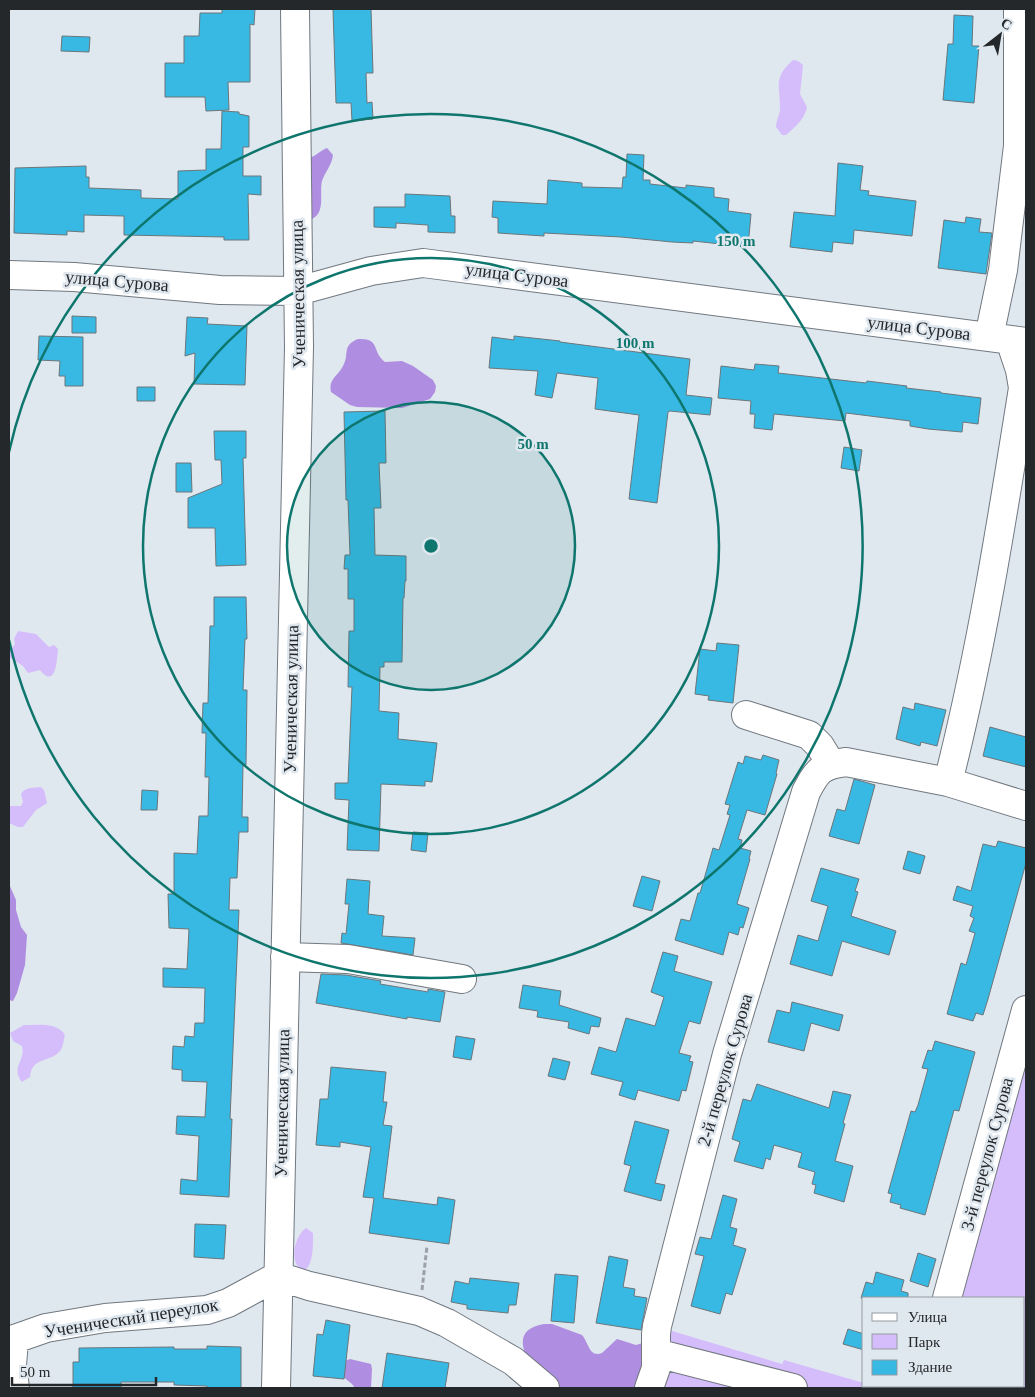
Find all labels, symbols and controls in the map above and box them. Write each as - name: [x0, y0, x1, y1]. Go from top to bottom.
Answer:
- north arrow: [975, 10, 1025, 60]
- text: С: [998, 15, 1015, 33]
- street label: Ученическая улица: [287, 220, 309, 368]
- text: 150 m: [717, 233, 756, 249]
- street label: улица Сурова: [464, 259, 570, 291]
- street label: улица Сурова: [64, 267, 170, 295]
- street label: улица Сурова: [866, 312, 972, 344]
- text: 100 m: [616, 335, 655, 351]
- text: 50 m: [517, 436, 549, 452]
- centre of rings: [422, 537, 440, 555]
- street label: Ученическая улица: [280, 625, 302, 773]
- street label: 2-й переулок Сурова: [694, 992, 756, 1148]
- street label: Ученическая улица: [271, 1029, 293, 1177]
- street label: 3-й переулок Сурова: [957, 1075, 1017, 1233]
- street label: Ученический переулок: [42, 1294, 220, 1342]
- legend: [862, 1297, 1025, 1387]
- text: Улица: [908, 1309, 947, 1325]
- text: Парк: [908, 1334, 941, 1350]
- scale bar: [12, 1354, 156, 1386]
- text: Здание: [908, 1359, 952, 1375]
- text: 50 m: [20, 1364, 51, 1380]

